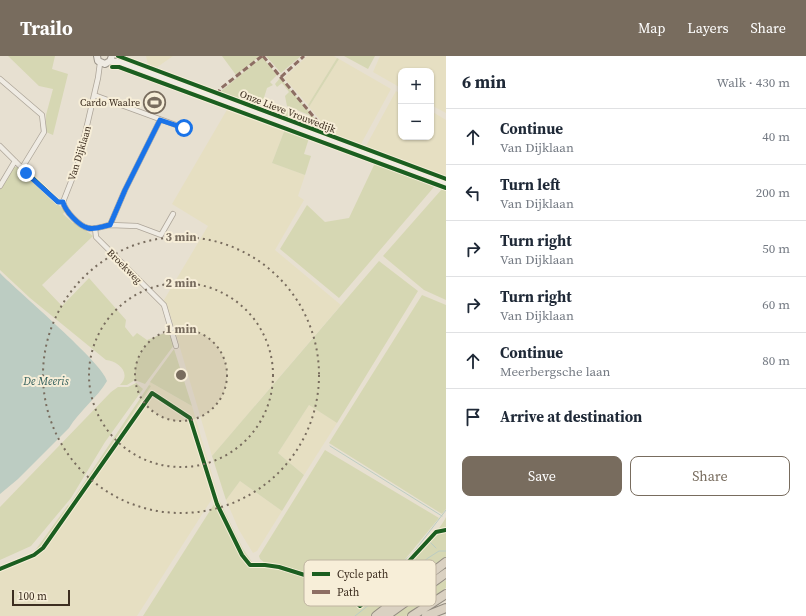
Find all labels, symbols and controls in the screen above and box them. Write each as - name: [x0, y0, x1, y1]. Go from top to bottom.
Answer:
- text: Trailo: [20, 15, 73, 41]
- text: Map: [638, 18, 665, 38]
- text: Layers: [687, 18, 729, 38]
- text: Share: [751, 18, 786, 38]
- map controls: [398, 68, 434, 140]
- button: +: [398, 68, 434, 104]
- text: 6 min: [462, 70, 506, 94]
- text: Walk · 430 m: [717, 74, 790, 91]
- street label: Onze Lieve Vrouwedijk: [238, 87, 338, 136]
- sports icon: Cardo Waalre: [142, 89, 168, 115]
- place label: Cardo Waalre: [80, 96, 140, 109]
- button: −: [398, 104, 434, 140]
- text: Continue: [500, 118, 563, 139]
- route start: [175, 119, 193, 137]
- street label: Van Dijklaan: [65, 124, 94, 182]
- icon: ahead: [462, 126, 484, 148]
- text: 40 m: [762, 128, 790, 145]
- text: Van Dijklaan: [500, 139, 574, 156]
- route end: [17, 164, 35, 182]
- text: Turn left: [500, 174, 560, 195]
- icon: left: [462, 182, 484, 204]
- text: 200 m: [756, 184, 790, 201]
- text: Van Dijklaan: [500, 195, 574, 212]
- text: 3 min: [165, 229, 197, 245]
- text: Turn right: [500, 230, 572, 251]
- icon: right: [462, 238, 484, 260]
- text: 50 m: [762, 240, 790, 257]
- street label: Broekweg: [104, 246, 145, 287]
- text: Van Dijklaan: [500, 251, 574, 268]
- text: 2 min: [165, 275, 197, 291]
- text: Turn right: [500, 286, 572, 307]
- icon: right: [462, 294, 484, 316]
- text: 60 m: [762, 296, 790, 313]
- text: Van Dijklaan: [500, 307, 574, 324]
- text: 1 min: [165, 321, 197, 337]
- text: Continue: [500, 342, 563, 363]
- icon: ahead: [462, 350, 484, 372]
- text: 80 m: [762, 352, 790, 369]
- text: Meerbergsche laan: [500, 363, 610, 380]
- centre of rings: [174, 368, 188, 382]
- water label: De Meeris: [22, 374, 69, 389]
- icon: arrive: [462, 406, 484, 428]
- text: Arrive at destination: [500, 406, 642, 427]
- button: Save: [462, 456, 622, 496]
- button: Share: [630, 456, 790, 496]
- legend: [304, 560, 436, 606]
- text: Cycle path: [337, 567, 389, 582]
- text: Path: [337, 585, 360, 600]
- scale bar: [12, 588, 70, 607]
- text: 100 m: [18, 589, 47, 604]

